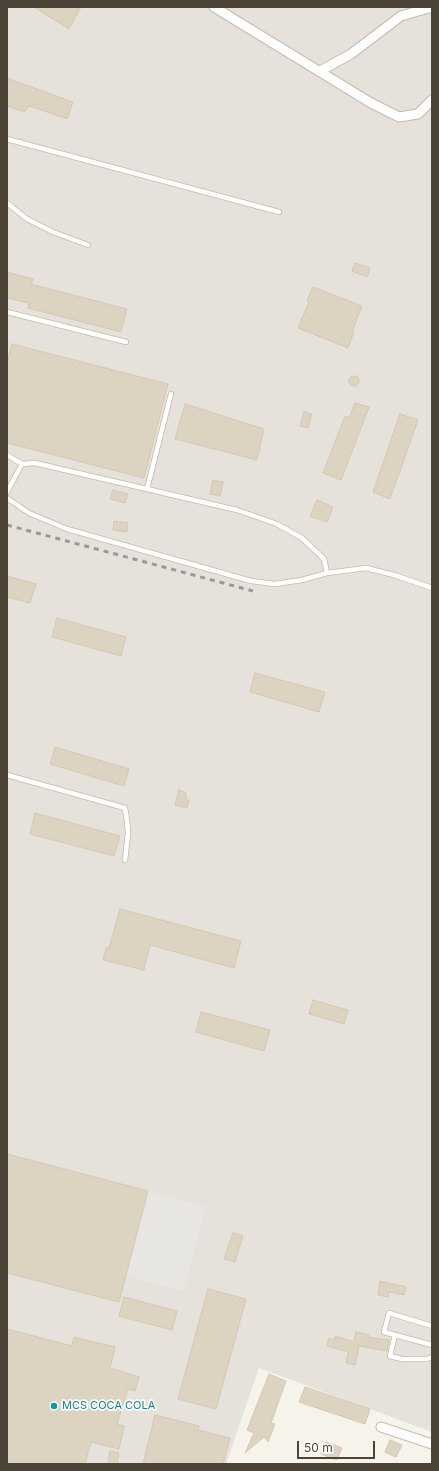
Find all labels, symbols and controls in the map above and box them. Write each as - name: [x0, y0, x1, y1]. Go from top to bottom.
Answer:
- place label: MCS COCA COLA: [62, 1399, 155, 1413]
- marker: MCS COCA COLA: [49, 1401, 59, 1411]
- scale bar: [299, 1433, 377, 1459]
- text: 50 m: [304, 1440, 333, 1455]

